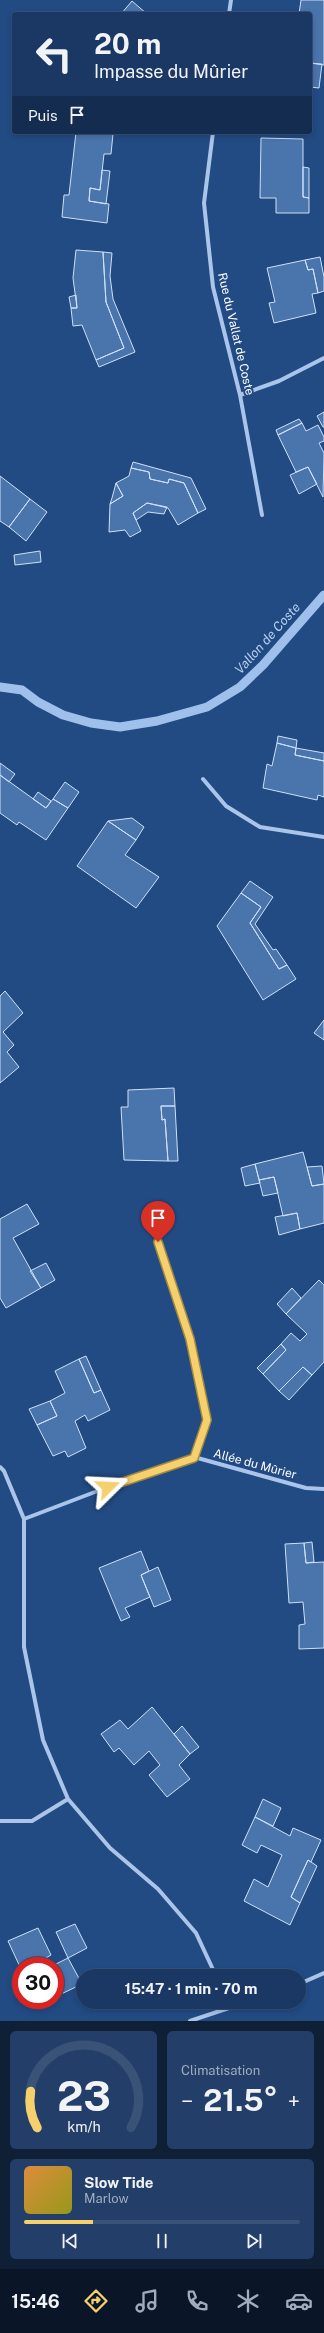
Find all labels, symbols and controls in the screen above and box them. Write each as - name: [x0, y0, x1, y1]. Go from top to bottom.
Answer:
- text: 20 m: [94, 27, 161, 60]
- icon: left: [28, 28, 80, 80]
- text: Impasse du Mûrier: [94, 61, 248, 82]
- icon: arrive: [66, 104, 88, 126]
- text: Puis: [28, 107, 58, 124]
- street label: Rue du Vallat de Coste: [215, 271, 257, 397]
- water label: Vallon de Coste: [232, 600, 303, 677]
- pin: [141, 1201, 175, 1242]
- icon: arrive: [147, 1207, 169, 1229]
- street label: Allée du Mûrier: [212, 1446, 298, 1482]
- position arrow: [87, 1466, 129, 1508]
- speed limit sign: 30: [12, 1957, 64, 2009]
- text: 15:47 · 1 min · 70 m: [125, 1980, 257, 1997]
- text: Climatisation: [181, 2063, 260, 2078]
- text: 23: [56, 2071, 111, 2120]
- text: 21.5°: [203, 2082, 278, 2118]
- text: −: [181, 2088, 193, 2114]
- text: +: [288, 2088, 300, 2114]
- text: km/h: [67, 2118, 100, 2135]
- text: Slow Tide: [84, 2174, 153, 2191]
- text: Marlow: [84, 2191, 129, 2206]
- icon: previous: [59, 2230, 81, 2252]
- icon: pause: [151, 2230, 173, 2252]
- icon: next: [243, 2230, 265, 2252]
- icon: directions: [82, 2287, 110, 2315]
- icon: music: [133, 2287, 161, 2315]
- icon: phone: [183, 2287, 211, 2315]
- icon: climate: [234, 2287, 262, 2315]
- icon: car: [285, 2287, 313, 2315]
- text: 15:46: [11, 2291, 60, 2312]

